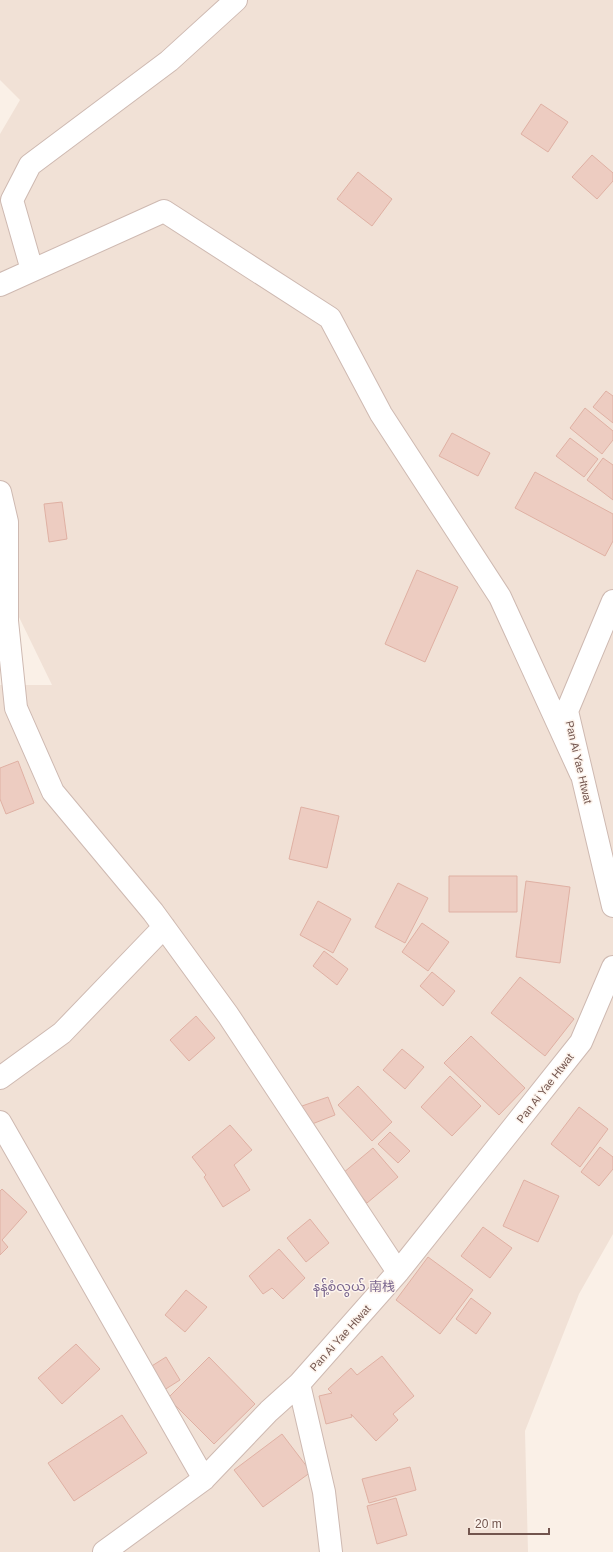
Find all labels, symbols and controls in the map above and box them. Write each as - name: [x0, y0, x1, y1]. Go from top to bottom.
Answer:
- street label: Pan Ai Yae Htwat: [564, 719, 594, 805]
- street label: Pan Ai Yae Htwat: [514, 1051, 576, 1125]
- district label: နန့်စံလွယ် 南栈: [313, 1278, 395, 1297]
- street label: Pan Ai Yae Htwat: [307, 1303, 373, 1373]
- scale bar: [469, 1510, 549, 1536]
- text: 20 m: [475, 1517, 502, 1531]

